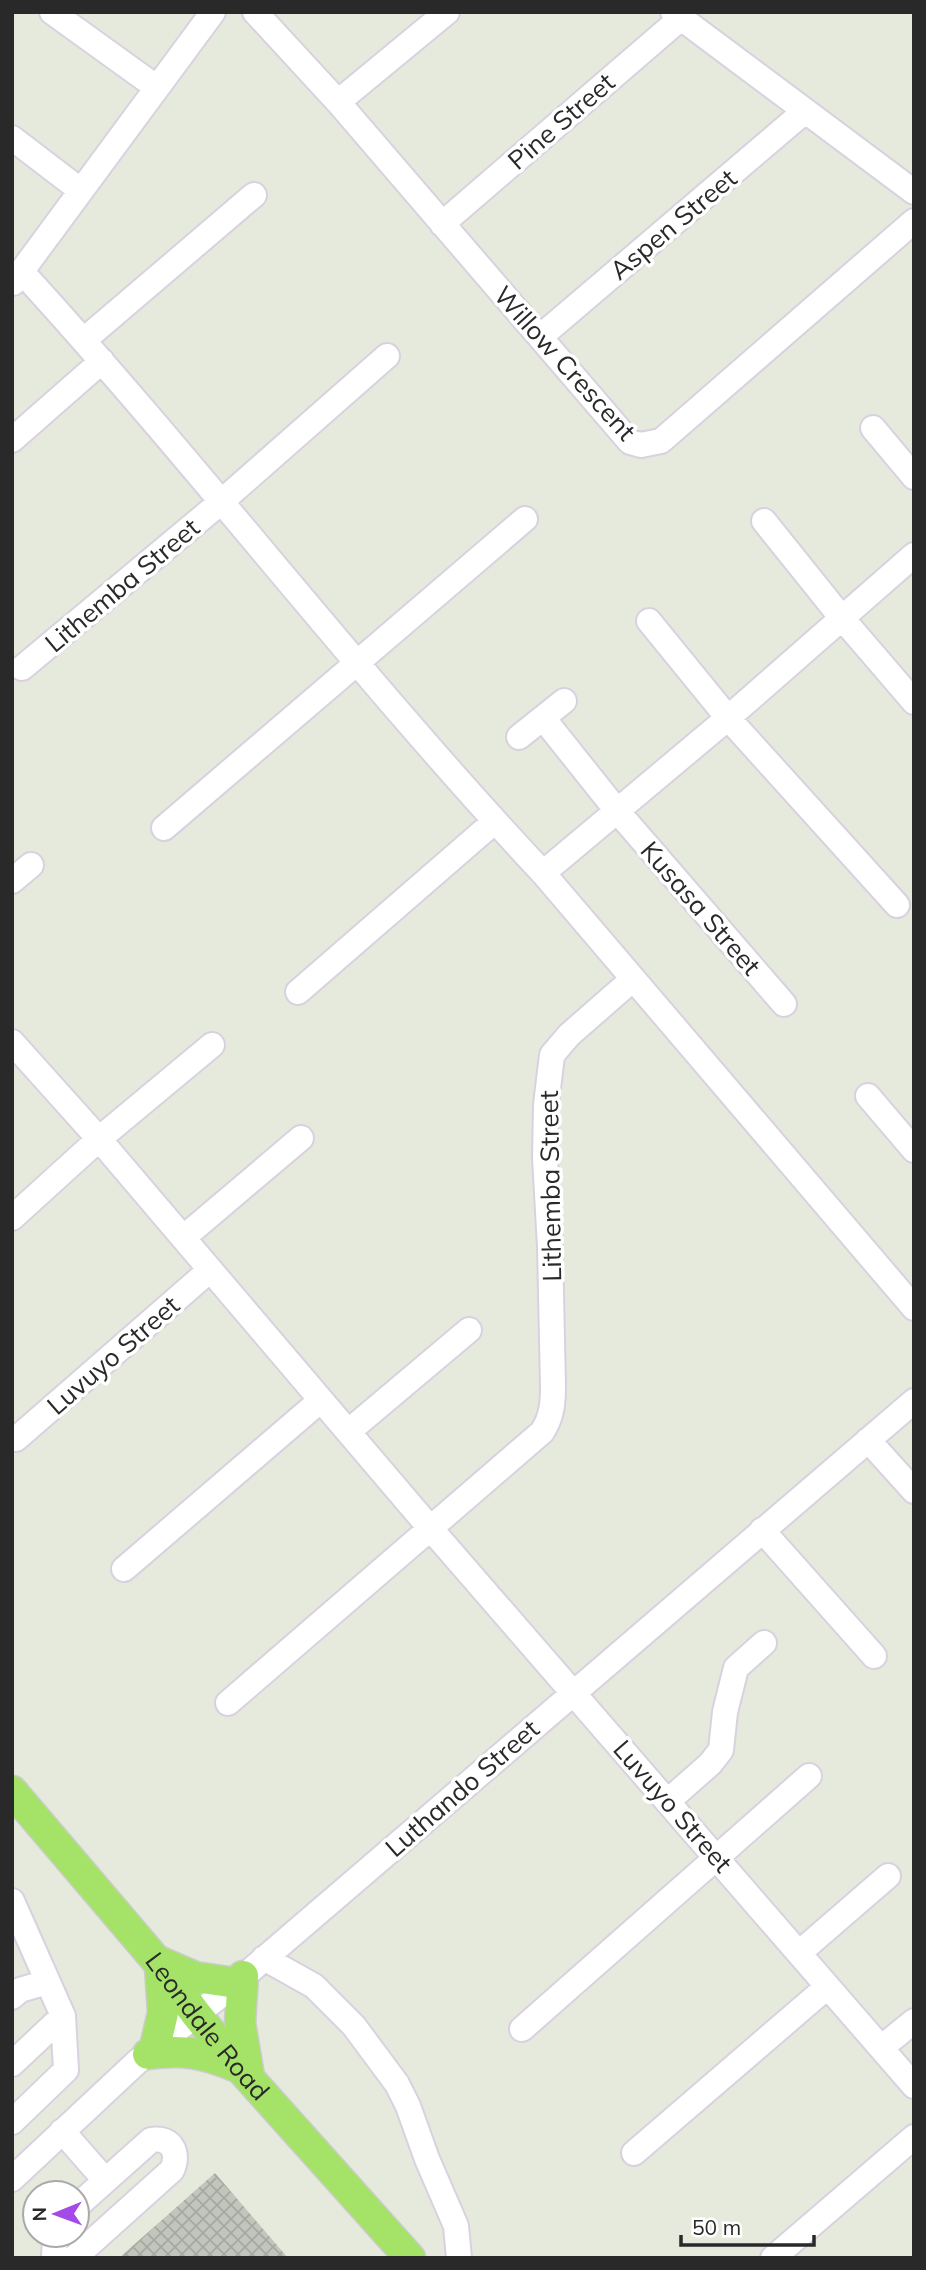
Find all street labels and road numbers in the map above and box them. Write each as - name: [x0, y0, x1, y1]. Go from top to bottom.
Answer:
- street label: Pine Street: [501, 66, 621, 176]
- street label: Aspen Street: [603, 161, 743, 287]
- street label: Willow Crescent: [487, 279, 643, 447]
- street label: Lithemba Street: [38, 511, 206, 659]
- street label: Kusasa Street: [634, 834, 768, 982]
- street label: Lithemba Street: [532, 1090, 568, 1282]
- street label: Luvuyo Street: [40, 1288, 186, 1422]
- street label: Luthando Street: [378, 1712, 546, 1864]
- street label: Luvuyo Street: [606, 1733, 740, 1879]
- street label: Leondale Road: [139, 1945, 277, 2107]

